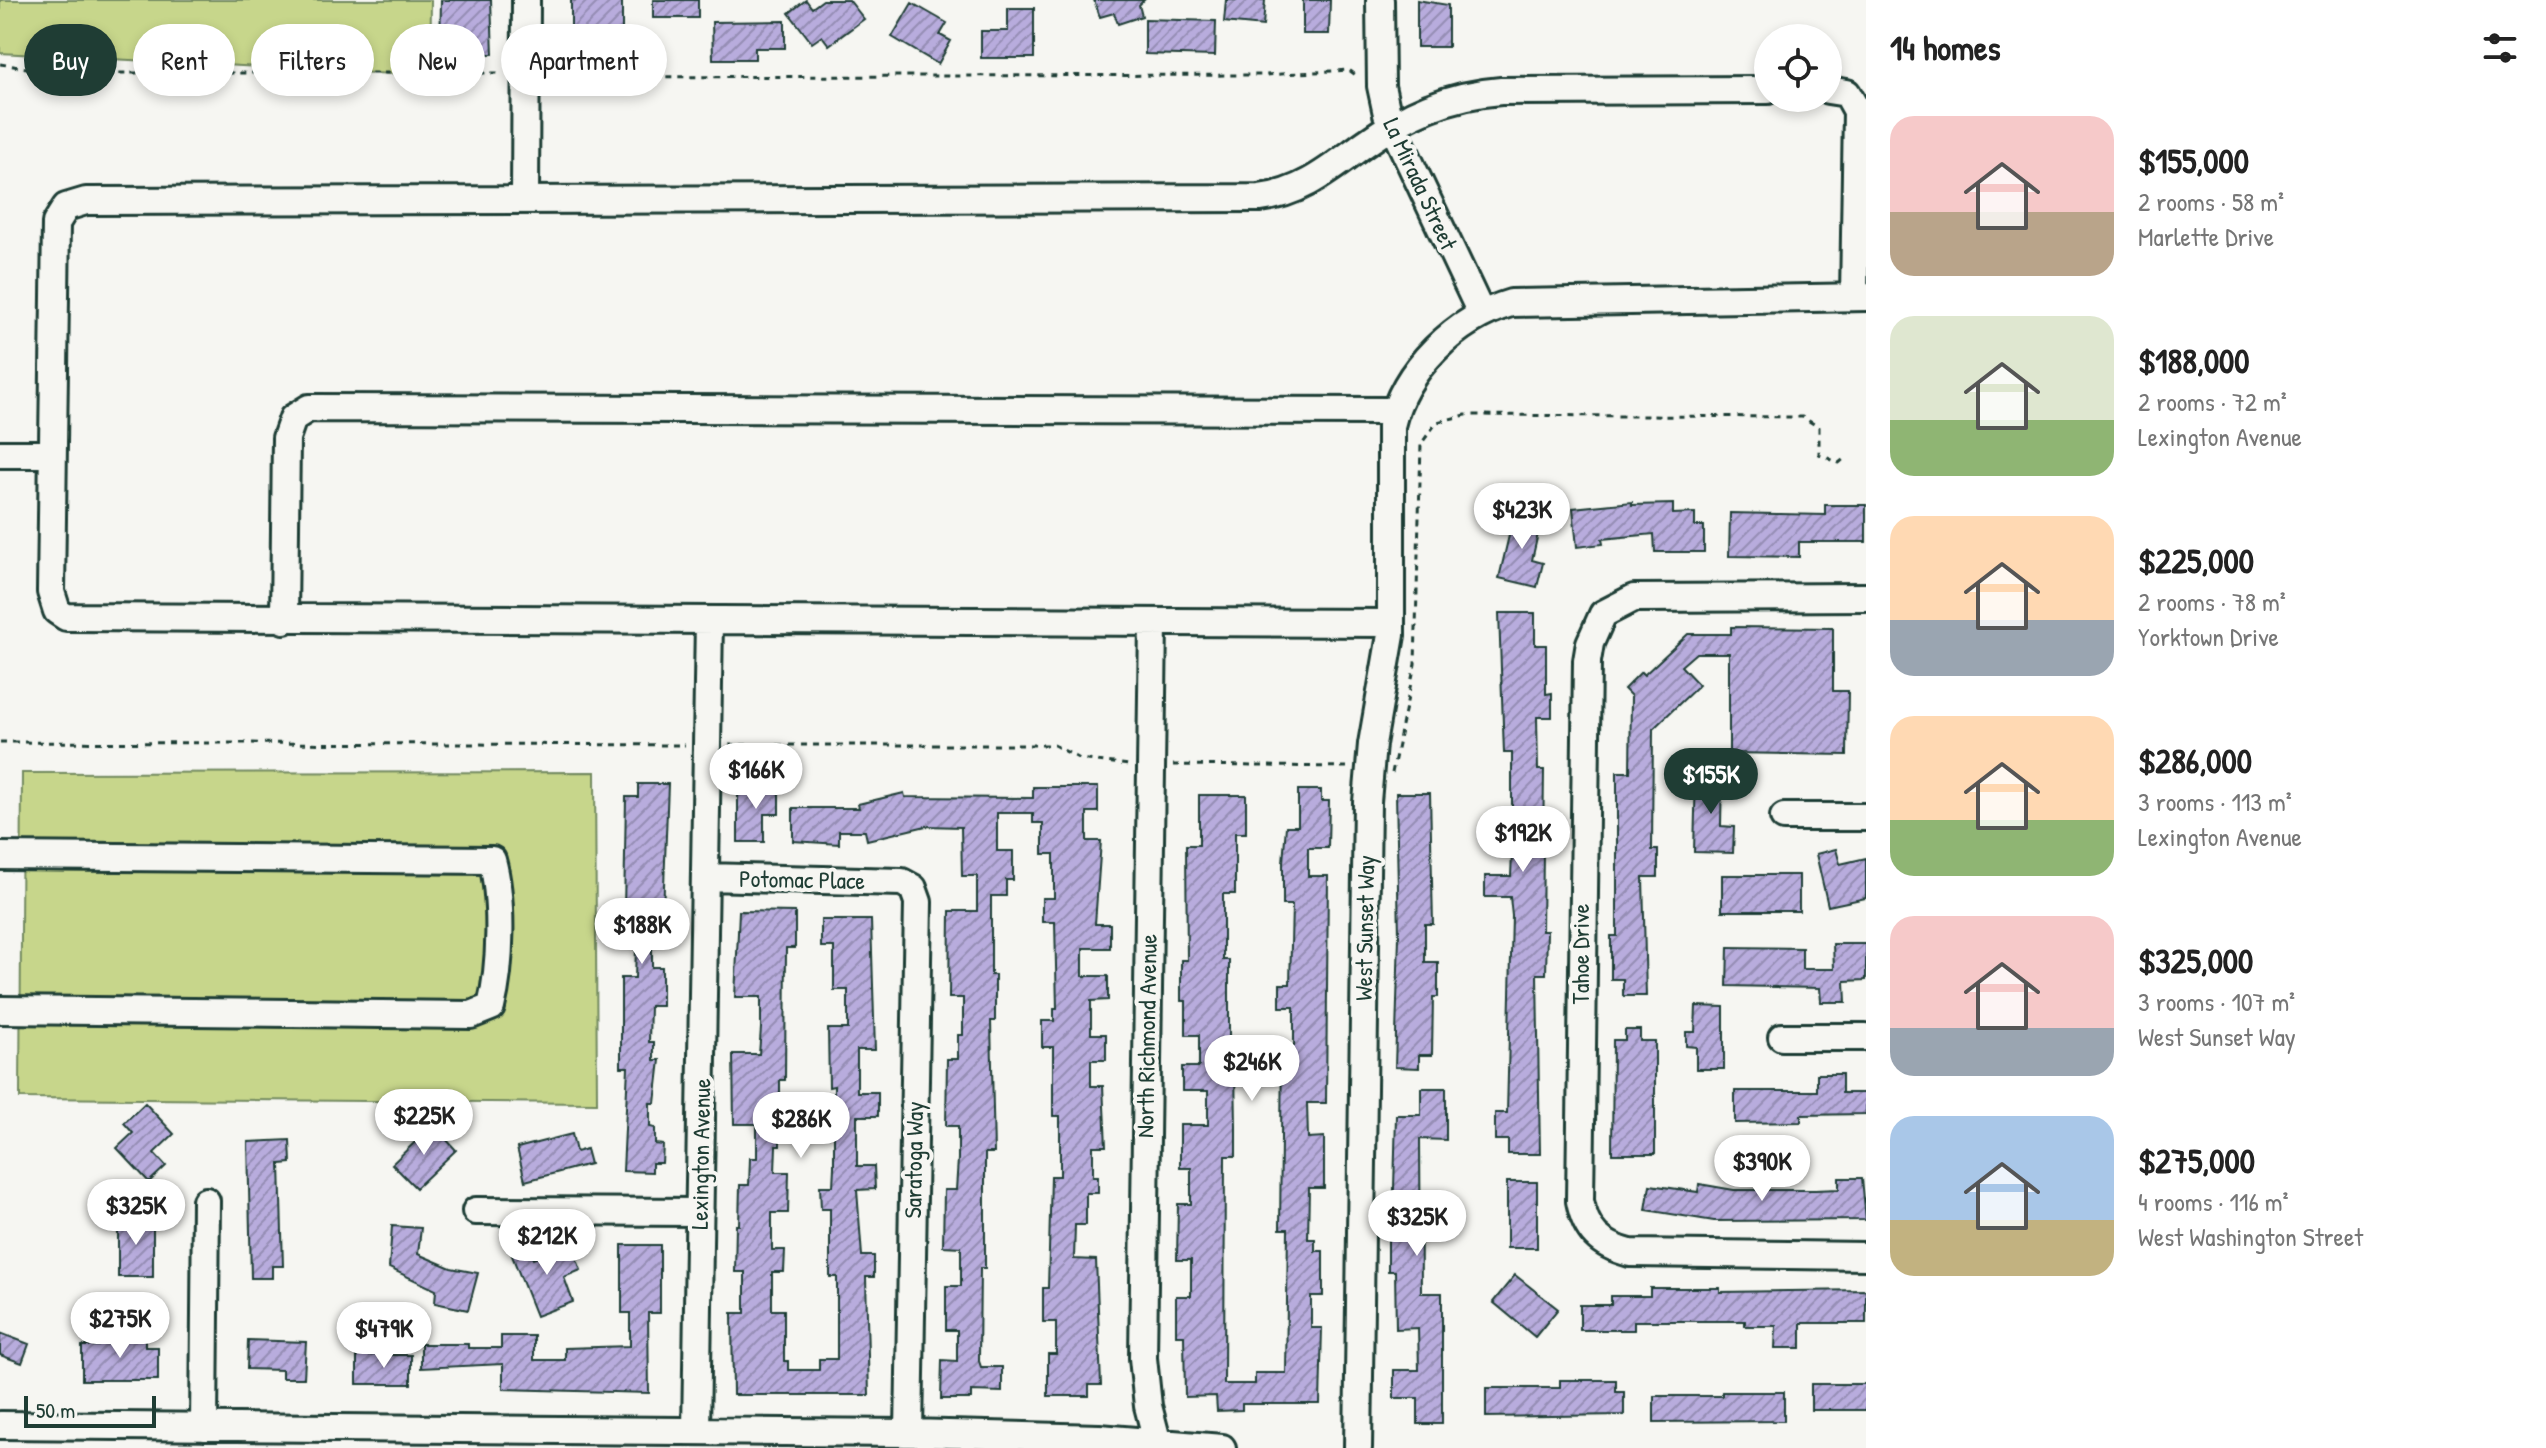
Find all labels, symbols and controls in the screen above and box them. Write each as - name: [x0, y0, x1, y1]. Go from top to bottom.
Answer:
- chip: Buy: [24, 24, 117, 96]
- chip: Rent: [133, 24, 235, 96]
- chip: Filters: [251, 24, 374, 96]
- chip: New: [390, 24, 485, 96]
- chip: Apartment: [501, 24, 667, 96]
- map controls: [1754, 24, 1842, 112]
- button: locate: [1754, 24, 1842, 112]
- text: 14 homes: [1890, 25, 2001, 71]
- icon: filters: [2478, 26, 2522, 70]
- street label: La Mirada Street: [1376, 112, 1466, 256]
- text: $155,000: [2138, 138, 2249, 184]
- icon: home: [1954, 148, 2050, 244]
- text: 2 rooms · 58 m²: [2138, 184, 2284, 219]
- text: Marlette Drive: [2138, 219, 2274, 254]
- text: $188,000: [2138, 338, 2250, 384]
- icon: home: [1954, 348, 2050, 444]
- text: 2 rooms · 72 m²: [2138, 384, 2287, 419]
- text: Lexington Avenue: [2138, 419, 2302, 454]
- pin: $423K: [1466, 483, 1578, 551]
- text: $423K: [1492, 491, 1552, 526]
- text: $225,000: [2138, 538, 2254, 584]
- icon: home: [1954, 548, 2050, 644]
- text: 2 rooms · 78 m²: [2138, 584, 2286, 619]
- text: Yorktown Drive: [2138, 619, 2279, 654]
- text: $286,000: [2138, 738, 2252, 784]
- pin: $166K: [700, 743, 812, 811]
- pin: $155K: [1655, 748, 1767, 816]
- icon: home: [1954, 748, 2050, 844]
- text: $166K: [728, 751, 784, 786]
- text: $155K: [1682, 756, 1740, 791]
- text: 3 rooms · 113 m²: [2138, 784, 2292, 819]
- pin: $192K: [1467, 806, 1579, 874]
- text: $192K: [1494, 814, 1552, 849]
- text: Lexington Avenue: [2138, 819, 2302, 854]
- street label: West Sunset Way: [1347, 855, 1381, 1001]
- street label: Potomac Place: [739, 862, 866, 896]
- pin: $188K: [586, 898, 698, 966]
- street label: Tahoe Drive: [1564, 903, 1596, 1004]
- text: $188K: [613, 906, 671, 941]
- street label: North Richmond Avenue: [1128, 933, 1164, 1138]
- text: $325,000: [2138, 938, 2253, 984]
- icon: home: [1954, 948, 2050, 1044]
- text: 3 rooms · 107 m²: [2138, 984, 2295, 1019]
- text: West Sunset Way: [2138, 1019, 2296, 1054]
- pin: $246K: [1196, 1035, 1308, 1103]
- text: $246K: [1222, 1043, 1282, 1078]
- street label: Lexington Avenue: [683, 1078, 717, 1230]
- pin: $225K: [368, 1089, 480, 1157]
- pin: $286K: [745, 1092, 857, 1160]
- text: $225K: [393, 1097, 455, 1132]
- text: $286K: [771, 1100, 831, 1135]
- street label: Saratoga Way: [896, 1101, 930, 1219]
- pin: $390K: [1706, 1135, 1818, 1203]
- text: $275,000: [2138, 1138, 2255, 1184]
- text: $390K: [1732, 1143, 1792, 1178]
- icon: home: [1954, 1148, 2050, 1244]
- pin: $325K: [80, 1179, 192, 1247]
- text: 4 rooms · 116 m²: [2138, 1184, 2288, 1219]
- text: $325K: [105, 1187, 167, 1222]
- pin: $325K: [1361, 1190, 1473, 1258]
- text: $325K: [1386, 1198, 1448, 1233]
- pin: $212K: [491, 1209, 603, 1277]
- text: $212K: [517, 1217, 577, 1252]
- text: West Washington Street: [2138, 1219, 2363, 1254]
- pin: $275K: [64, 1292, 176, 1360]
- text: $275K: [89, 1300, 151, 1335]
- pin: $479K: [328, 1302, 440, 1370]
- text: $479K: [355, 1310, 413, 1345]
- scale bar: [24, 1392, 156, 1428]
- text: 50 m: [36, 1395, 75, 1425]

